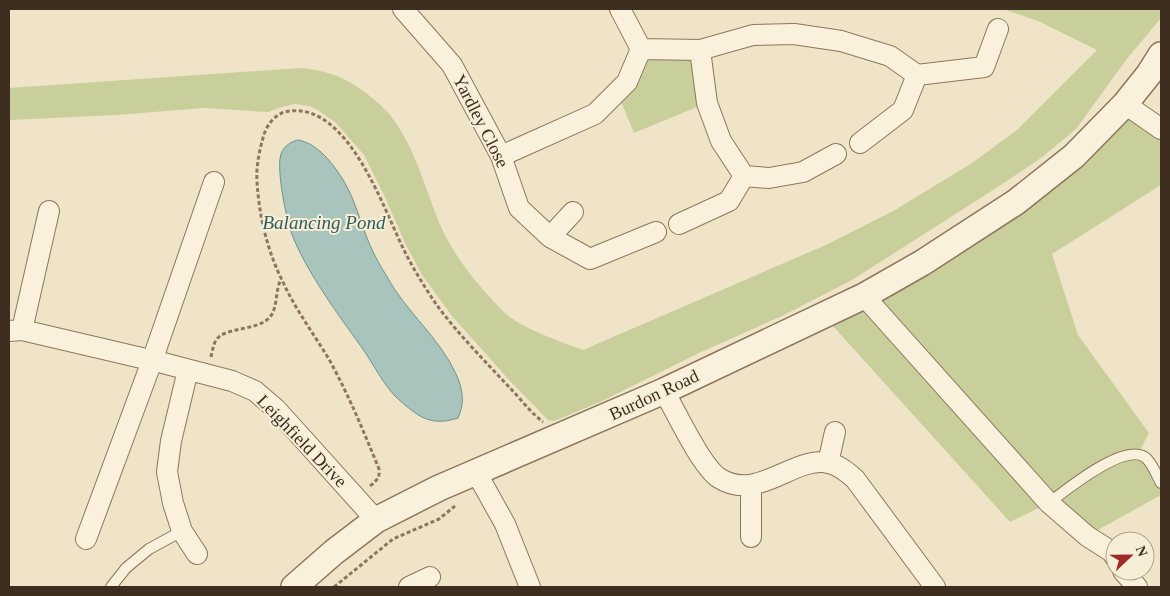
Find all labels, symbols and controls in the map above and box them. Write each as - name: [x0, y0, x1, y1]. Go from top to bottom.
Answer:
- street label: Yardley Close: [449, 71, 513, 171]
- water label: Balancing Pond: [263, 212, 386, 233]
- street label: Burdon Road: [606, 366, 702, 424]
- street label: Leighfield Drive: [253, 391, 351, 491]
- north arrow: [1105, 531, 1155, 581]
- text: N: [1133, 544, 1150, 559]

